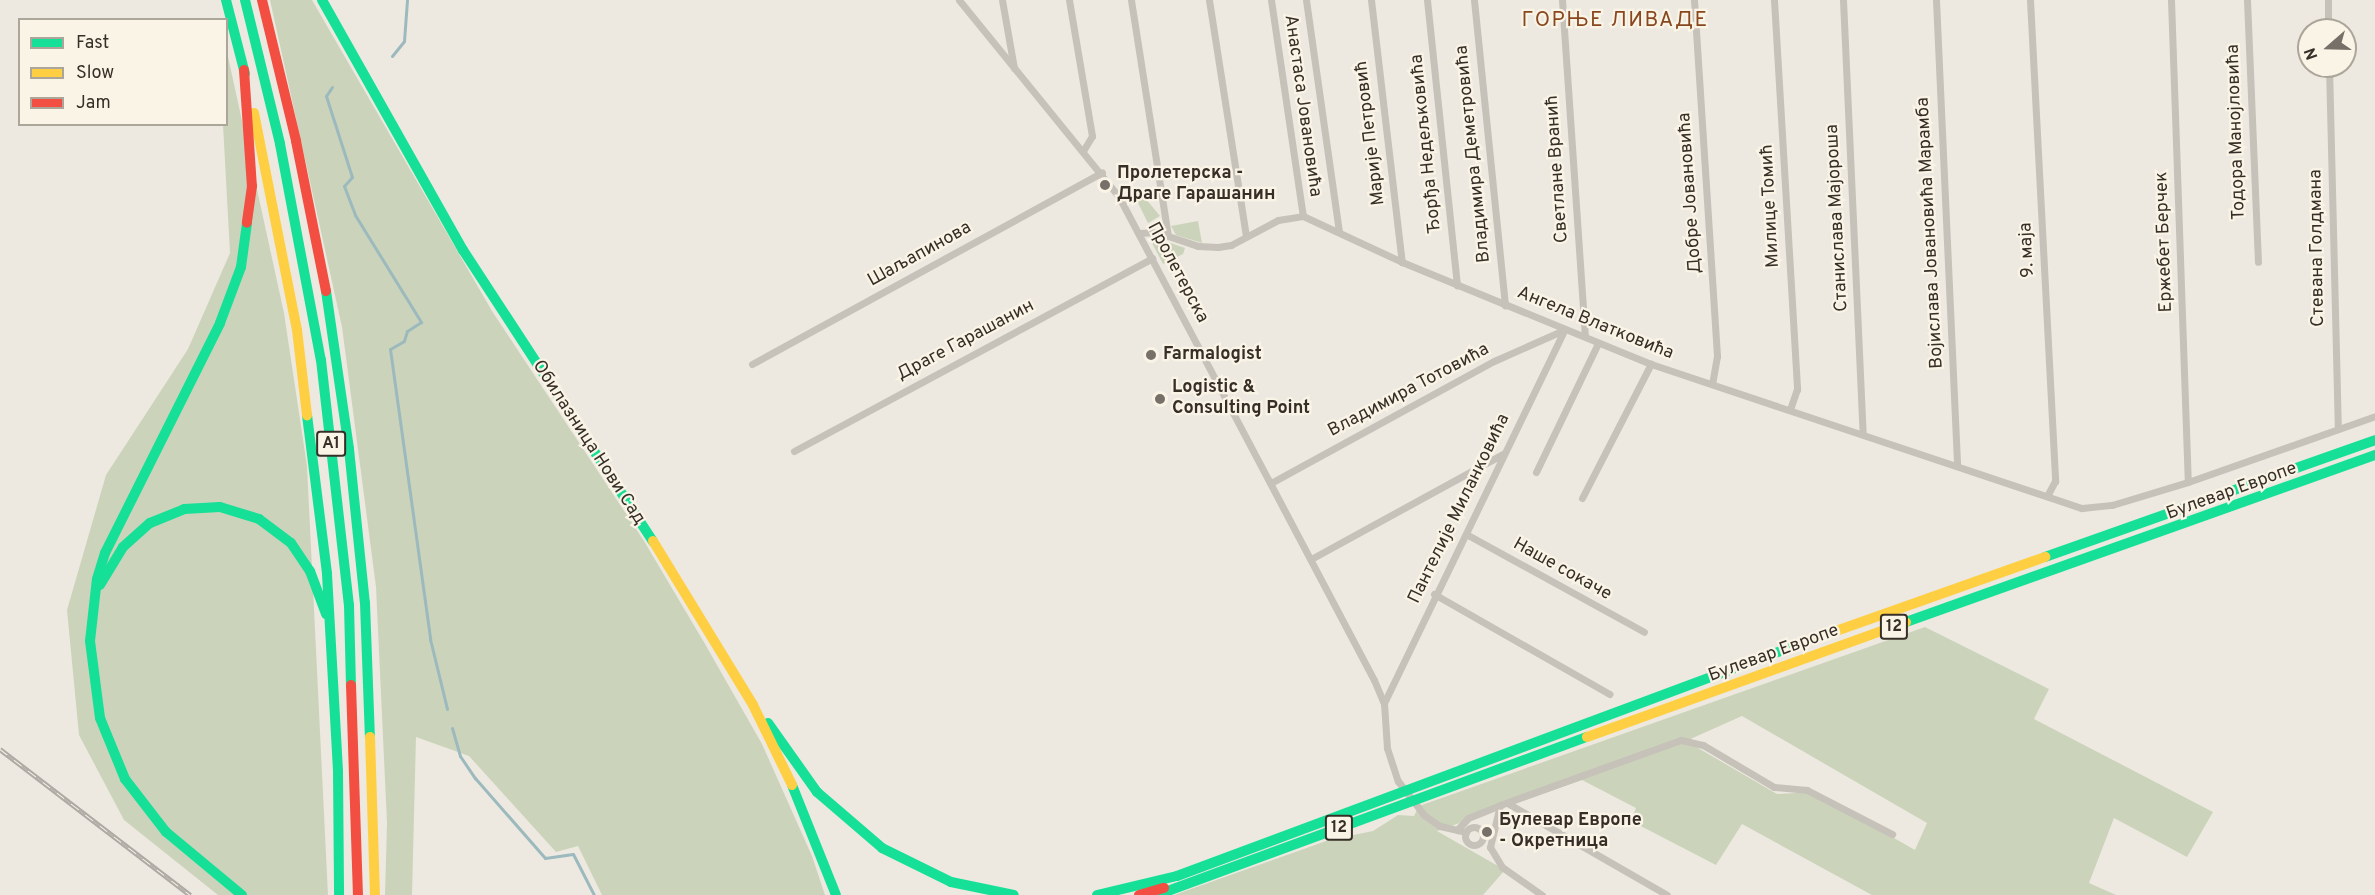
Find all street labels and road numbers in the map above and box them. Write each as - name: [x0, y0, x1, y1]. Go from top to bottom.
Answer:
- street label: Анастаса Јовановића: [1279, 14, 1325, 198]
- street label: Владимира Деметровића: [1452, 44, 1496, 264]
- street label: Тодора Манојловића: [2223, 44, 2251, 220]
- street label: Ђорђа Недељковића: [1407, 53, 1447, 235]
- street label: Марије Петровић: [1351, 59, 1391, 207]
- street label: Светлане Вранић: [1542, 94, 1574, 244]
- street label: Војислава Јовановића Марамба: [1913, 97, 1949, 369]
- street label: Добре Јовановића: [1675, 112, 1707, 274]
- street label: Станислава Мајороша: [1822, 124, 1854, 312]
- street label: Милице Томић: [1757, 143, 1785, 269]
- street label: Стевана Голдмана: [2306, 169, 2330, 327]
- street label: Ержебет Берчек: [2152, 171, 2178, 313]
- street label: Шаљапинова: [864, 218, 976, 292]
- street label: Пролетерска: [1141, 219, 1213, 327]
- street label: 9. маја: [2016, 222, 2040, 278]
- street label: Ангела Влатковића: [1514, 283, 1676, 365]
- street label: Драге Гарашанин: [894, 296, 1038, 386]
- street label: Владимира Тотовића: [1324, 339, 1494, 443]
- street label: Обилазница Нови Сад: [527, 357, 649, 529]
- street label: Пантелије Миланковића: [1405, 411, 1515, 607]
- road number: A1: [316, 431, 346, 457]
- street label: Булевар Европе: [2164, 458, 2300, 526]
- street label: Наше сокаче: [1509, 534, 1615, 606]
- road number: 12: [1879, 614, 1909, 640]
- street label: Булевар Европе: [1706, 620, 1842, 688]
- road number: 12: [1324, 815, 1354, 841]

